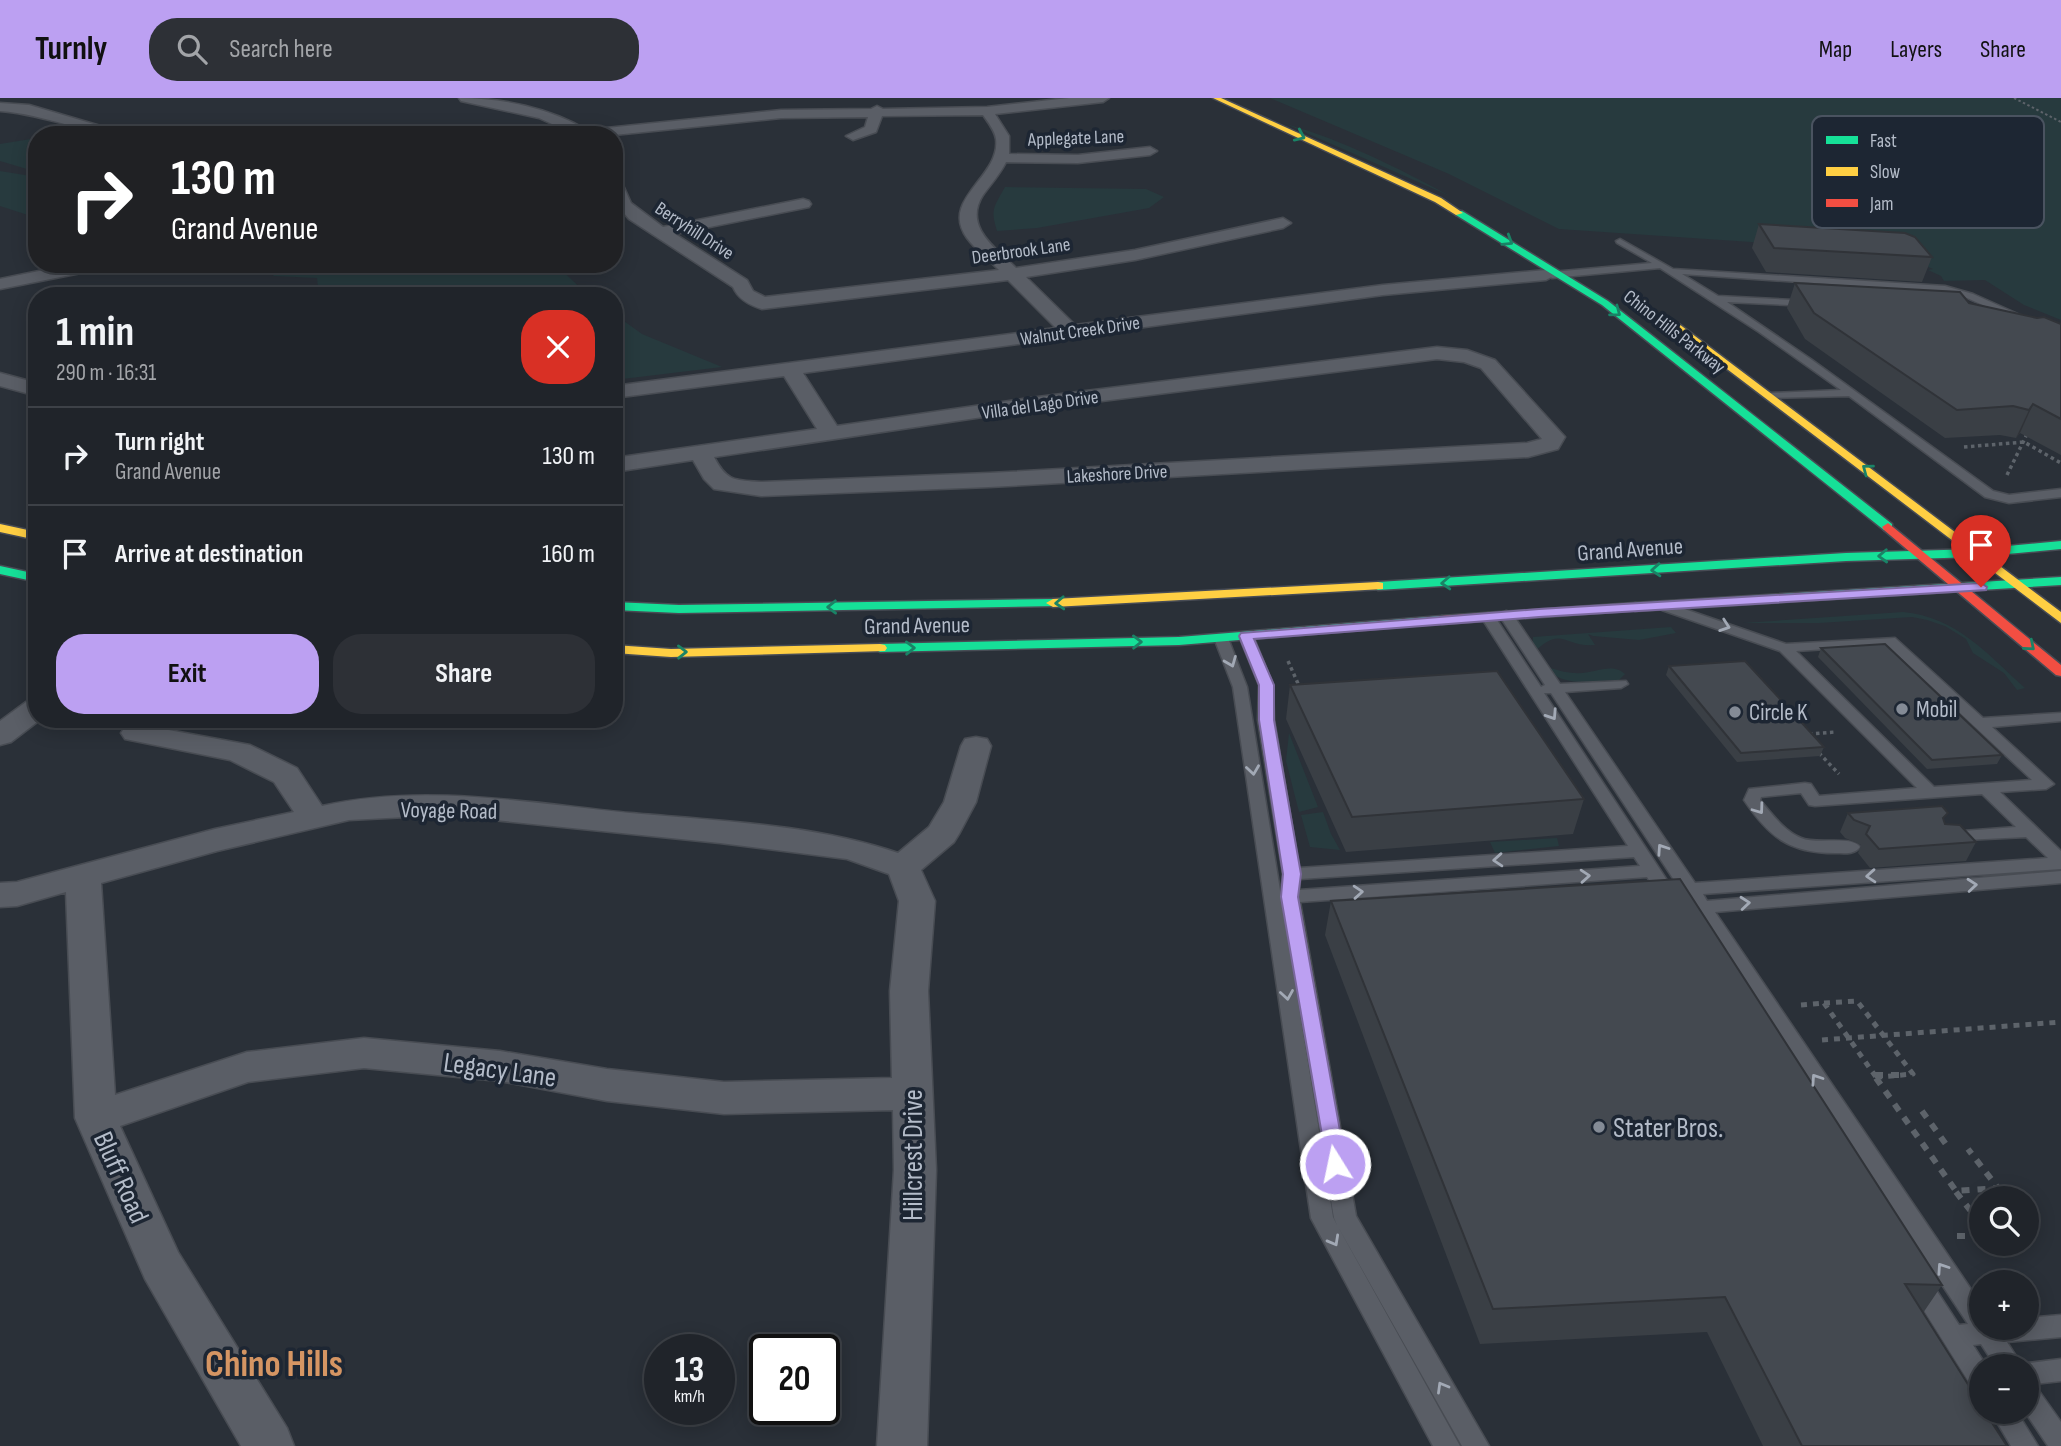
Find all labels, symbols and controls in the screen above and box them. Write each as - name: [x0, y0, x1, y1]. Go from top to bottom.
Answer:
- search box: [149, 18, 639, 81]
- text: Turnly: [35, 29, 107, 69]
- icon: search: [173, 30, 211, 68]
- text: Search here: [229, 34, 333, 65]
- text: Map: [1819, 35, 1852, 64]
- text: Layers: [1890, 35, 1942, 64]
- text: Share: [1980, 35, 2026, 64]
- legend: [1812, 116, 2044, 228]
- street label: Applegate Lane: [1026, 125, 1125, 152]
- one-way arrow: [1293, 128, 1305, 142]
- text: Fast: [1870, 130, 1897, 153]
- text: 130 m: [171, 150, 276, 209]
- icon: right: [56, 154, 147, 245]
- text: Slow: [1870, 161, 1900, 184]
- text: Jam: [1869, 193, 1893, 216]
- street label: Berryhill Drive: [650, 197, 738, 265]
- text: Grand Avenue: [171, 210, 318, 249]
- street label: Deerbrook Lane: [970, 233, 1072, 270]
- one-way arrow: [1500, 233, 1513, 246]
- street label: Chino Hills Parkway: [1619, 285, 1730, 379]
- one-way arrow: [1609, 303, 1621, 316]
- text: 1 min: [56, 307, 134, 358]
- button: close: [521, 310, 595, 384]
- street label: Walnut Creek Drive: [1019, 312, 1142, 351]
- text: 290 m · 16:31: [56, 359, 156, 387]
- street label: Villa del Lago Drive: [980, 386, 1100, 425]
- text: Turn right: [115, 427, 204, 458]
- icon: right: [56, 437, 94, 475]
- text: 130 m: [543, 441, 595, 472]
- text: Grand Avenue: [115, 458, 221, 486]
- street label: Lakeshore Drive: [1066, 460, 1168, 489]
- one-way arrow: [1862, 465, 1875, 478]
- pin: [1951, 515, 2011, 587]
- icon: arrive: [1962, 526, 2000, 564]
- street label: Grand Avenue: [1576, 532, 1684, 568]
- icon: arrive: [56, 535, 94, 573]
- text: Arrive at destination: [115, 539, 303, 570]
- text: 160 m: [542, 539, 595, 570]
- one-way arrow: [1877, 548, 1888, 563]
- one-way arrow: [1650, 562, 1661, 577]
- one-way arrow: [1441, 575, 1452, 590]
- one-way arrow: [1054, 595, 1065, 610]
- one-way arrow: [827, 599, 837, 615]
- street label: Grand Avenue: [864, 611, 970, 641]
- one-way arrow: [1719, 618, 1731, 632]
- button: Exit: [56, 634, 319, 714]
- button: Share: [333, 634, 595, 714]
- one-way arrow: [1133, 634, 1143, 650]
- one-way arrow: [2022, 638, 2035, 650]
- one-way arrow: [905, 640, 916, 655]
- one-way arrow: [677, 645, 688, 660]
- one-way arrow: [1222, 656, 1236, 668]
- place label: Mobil: [1916, 696, 1957, 724]
- place label: Circle K: [1749, 699, 1808, 727]
- marker: Mobil: [1894, 701, 1910, 717]
- marker: Circle K: [1727, 704, 1743, 720]
- one-way arrow: [1543, 708, 1556, 721]
- one-way arrow: [1245, 764, 1260, 776]
- street label: Voyage Road: [400, 796, 498, 826]
- one-way arrow: [1751, 801, 1763, 813]
- one-way arrow: [1658, 844, 1670, 857]
- one-way arrow: [1492, 852, 1503, 867]
- one-way arrow: [1865, 868, 1876, 883]
- one-way arrow: [1579, 869, 1590, 884]
- one-way arrow: [1966, 878, 1977, 893]
- one-way arrow: [1352, 885, 1363, 900]
- one-way arrow: [1740, 896, 1751, 911]
- one-way arrow: [1279, 989, 1294, 1001]
- street label: Legacy Lane: [441, 1046, 558, 1095]
- one-way arrow: [1811, 1073, 1824, 1086]
- street label: Hillcrest Drive: [897, 1089, 930, 1221]
- place label: Stater Bros.: [1613, 1112, 1723, 1145]
- marker: Stater Bros.: [1591, 1119, 1607, 1135]
- street label: Bluff Road: [86, 1127, 155, 1228]
- position arrow: [1298, 1127, 1372, 1201]
- map controls: [1969, 1186, 2039, 1424]
- button: search: [1969, 1186, 2039, 1256]
- one-way arrow: [1326, 1234, 1340, 1246]
- one-way arrow: [1937, 1262, 1950, 1275]
- button: +: [1969, 1270, 2039, 1340]
- speed limit sign: 20: [749, 1334, 840, 1425]
- district label: Chino Hills: [205, 1343, 343, 1387]
- text: 13: [675, 1349, 704, 1392]
- button: −: [1969, 1354, 2039, 1424]
- one-way arrow: [1437, 1381, 1450, 1394]
- text: km/h: [674, 1386, 705, 1407]

